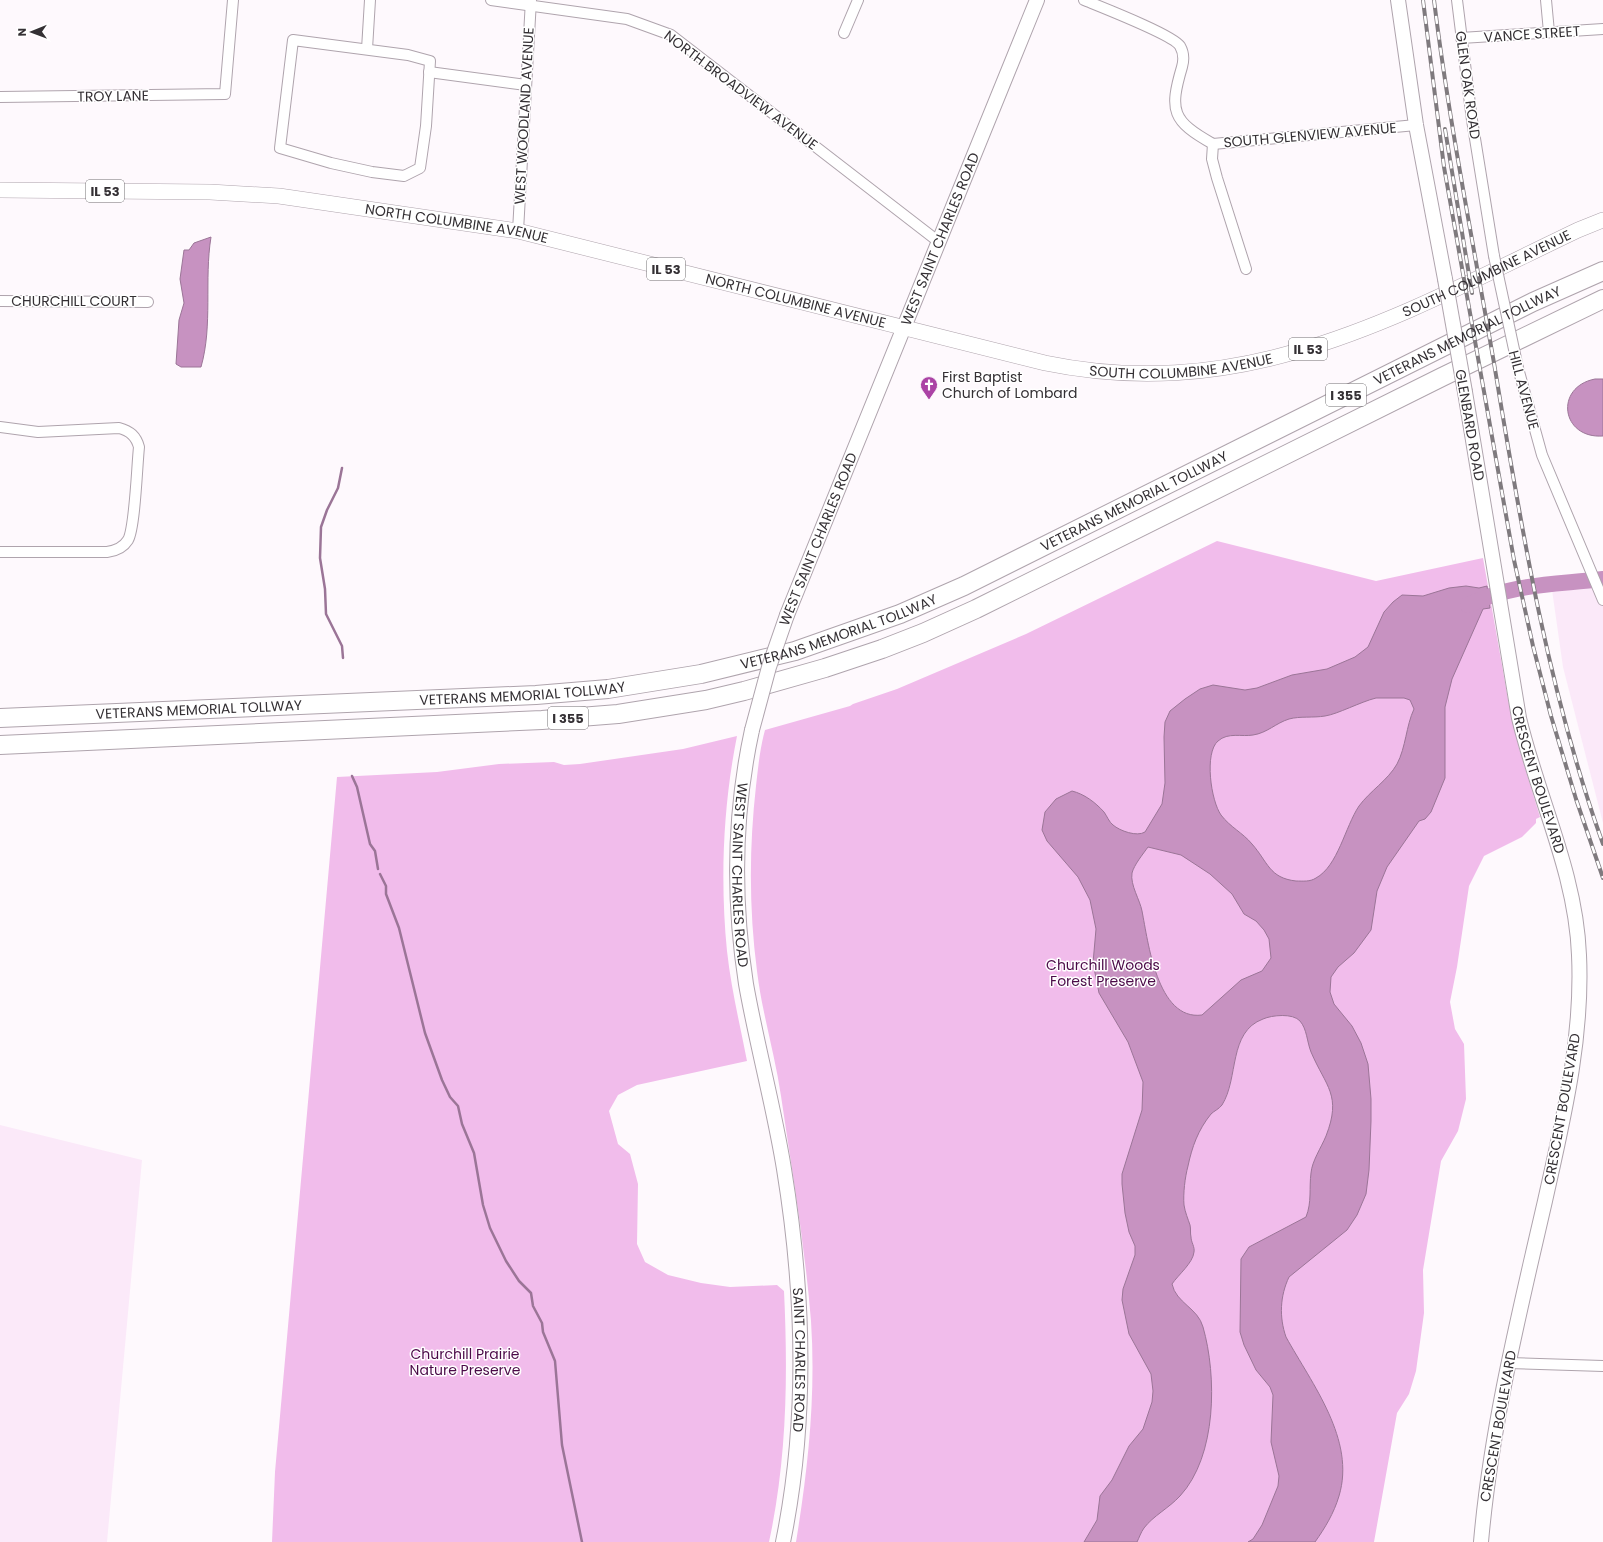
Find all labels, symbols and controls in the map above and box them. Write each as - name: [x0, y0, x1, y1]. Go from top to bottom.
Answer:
- north arrow: [12, 12, 52, 52]
- street label: VANCE STREET: [1483, 21, 1581, 47]
- street label: NORTH BROADVIEW AVENUE: [660, 25, 822, 155]
- street label: WEST WOODLAND AVENUE: [509, 27, 539, 205]
- text: N: [14, 28, 30, 36]
- street label: GLEN OAK ROAD: [1451, 30, 1486, 141]
- street label: TROY LANE: [77, 85, 149, 107]
- street label: SOUTH GLENVIEW AVENUE: [1223, 117, 1397, 153]
- street label: WEST SAINT CHARLES ROAD: [896, 149, 984, 328]
- road number: IL 53: [86, 180, 124, 202]
- street label: NORTH COLUMBINE AVENUE: [364, 199, 550, 248]
- street label: SOUTH COLUMBINE AVENUE: [1399, 225, 1574, 322]
- road number: IL 53: [647, 258, 685, 280]
- street label: NORTH COLUMBINE AVENUE: [703, 268, 888, 333]
- street label: VETERANS MEMORIAL TOLLWAY: [1370, 281, 1564, 390]
- street label: CHURCHILL COURT: [11, 291, 137, 311]
- road number: IL 53: [1289, 338, 1327, 360]
- street label: SOUTH COLUMBINE AVENUE: [1088, 348, 1275, 384]
- street label: HILL AVENUE: [1504, 348, 1544, 432]
- place label: First Baptist Church of Lombard: [942, 367, 1078, 403]
- street label: GLENBARD ROAD: [1450, 368, 1490, 482]
- church icon: First Baptist Church of Lombard: [919, 375, 939, 400]
- road number: I 355: [1326, 384, 1366, 406]
- street label: VETERANS MEMORIAL TOLLWAY: [1037, 446, 1231, 556]
- street label: WEST SAINT CHARLES ROAD: [774, 449, 862, 629]
- street label: VETERANS MEMORIAL TOLLWAY: [738, 589, 940, 674]
- street label: VETERANS MEMORIAL TOLLWAY: [419, 676, 627, 710]
- street label: VETERANS MEMORIAL TOLLWAY: [95, 695, 303, 724]
- street label: CRESCENT BOULEVARD: [1507, 704, 1570, 856]
- road number: I 355: [548, 707, 588, 729]
- street label: WEST SAINT CHARLES ROAD: [727, 781, 754, 969]
- park label: Churchill Woods Forest Preserve: [1046, 955, 1160, 991]
- street label: CRESCENT BOULEVARD: [1539, 1032, 1585, 1186]
- street label: SAINT CHARLES ROAD: [788, 1287, 810, 1433]
- park label: Churchill Prairie Nature Preserve: [410, 1344, 521, 1380]
- street label: CRESCENT BOULEVARD: [1475, 1349, 1521, 1503]

